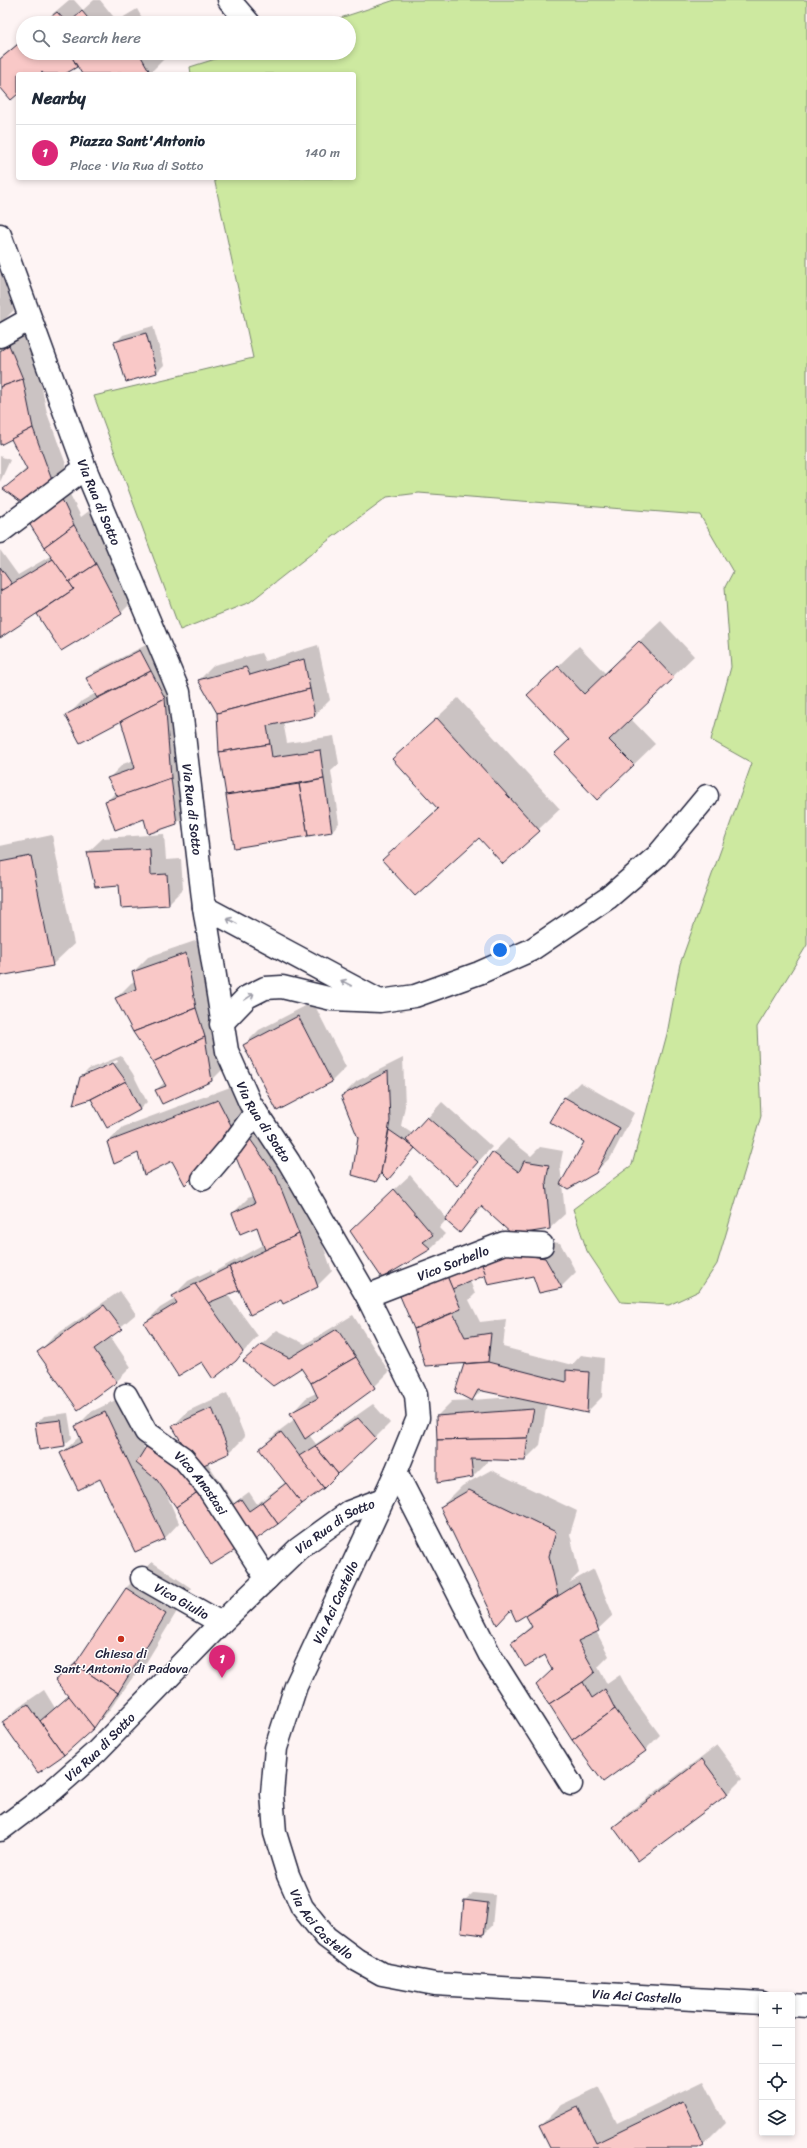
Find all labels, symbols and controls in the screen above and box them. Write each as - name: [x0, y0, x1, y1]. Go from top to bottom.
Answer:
- search box: [16, 16, 356, 60]
- text: Search here: [62, 25, 141, 51]
- icon: search: [30, 27, 52, 49]
- text: Nearby: [32, 83, 86, 113]
- text: Piazza Sant'Antonio: [70, 128, 205, 154]
- text: 1: [42, 141, 48, 164]
- text: 140 m: [305, 141, 340, 164]
- text: Place · Via Rua di Sotto: [70, 154, 203, 177]
- street label: Via Rua di Sotto: [71, 456, 127, 549]
- street label: Via Rua di Sotto: [175, 762, 209, 857]
- one-way arrow: [226, 917, 238, 924]
- your location: [490, 940, 510, 960]
- one-way arrow: [340, 978, 352, 986]
- one-way arrow: [243, 993, 254, 1001]
- street label: Via Rua di Sotto: [230, 1078, 297, 1167]
- street label: Vico Sorbello: [414, 1239, 493, 1288]
- street label: Vico Anastasi: [170, 1445, 234, 1520]
- street label: Via Rua di Sotto: [290, 1492, 379, 1560]
- street label: Via Aci Castello: [306, 1556, 365, 1648]
- street label: Vico Giulio: [150, 1576, 214, 1626]
- marker: Chiesa di Sant'Antonio di Padova: [116, 1634, 126, 1644]
- place label: Chiesa di Sant'Antonio di Padova: [54, 1642, 189, 1680]
- pin: 1: [209, 1645, 235, 1678]
- street label: Via Rua di Sotto: [59, 1707, 141, 1787]
- street label: Via Aci Castello: [283, 1885, 359, 1966]
- street label: Via Aci Castello: [591, 1982, 683, 2010]
- map controls: [759, 1992, 795, 2136]
- button: +: [759, 1992, 795, 2028]
- button: −: [759, 2028, 795, 2064]
- button: locate: [759, 2064, 795, 2100]
- button: layers: [759, 2100, 795, 2136]

